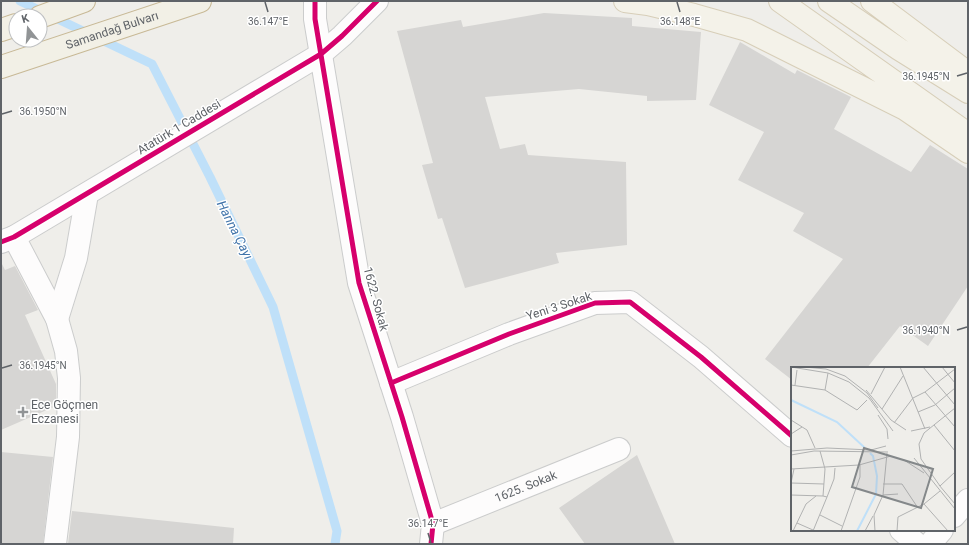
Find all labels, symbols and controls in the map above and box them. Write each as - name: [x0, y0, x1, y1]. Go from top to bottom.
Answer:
- north arrow: [8, 8, 48, 48]
- street label: Samandağ Bulvarı: [64, 8, 160, 52]
- text: K: [20, 11, 31, 26]
- text: 36.147°E: [248, 16, 288, 27]
- text: 36.148°E: [660, 16, 700, 27]
- text: 36.1945°N: [902, 71, 950, 82]
- street label: Atatürk 1 Caddesi: [135, 97, 223, 157]
- text: 36.1950°N: [19, 106, 67, 117]
- water label: Hanna Çayı: [214, 198, 256, 262]
- street label: 1622. Sokak: [361, 265, 392, 333]
- street label: Yeni 3 Sokak: [524, 289, 594, 323]
- text: 36.1940°N: [902, 325, 950, 336]
- text: 36.1945°N: [19, 360, 67, 371]
- inset map: [791, 367, 955, 531]
- place label: Ece Göçmen Eczanesi: [31, 398, 98, 426]
- marker: Ece Göçmen Eczanesi: [18, 407, 28, 417]
- street label: 1625. Sokak: [493, 467, 560, 505]
- text: 36.147°E: [408, 518, 448, 529]

